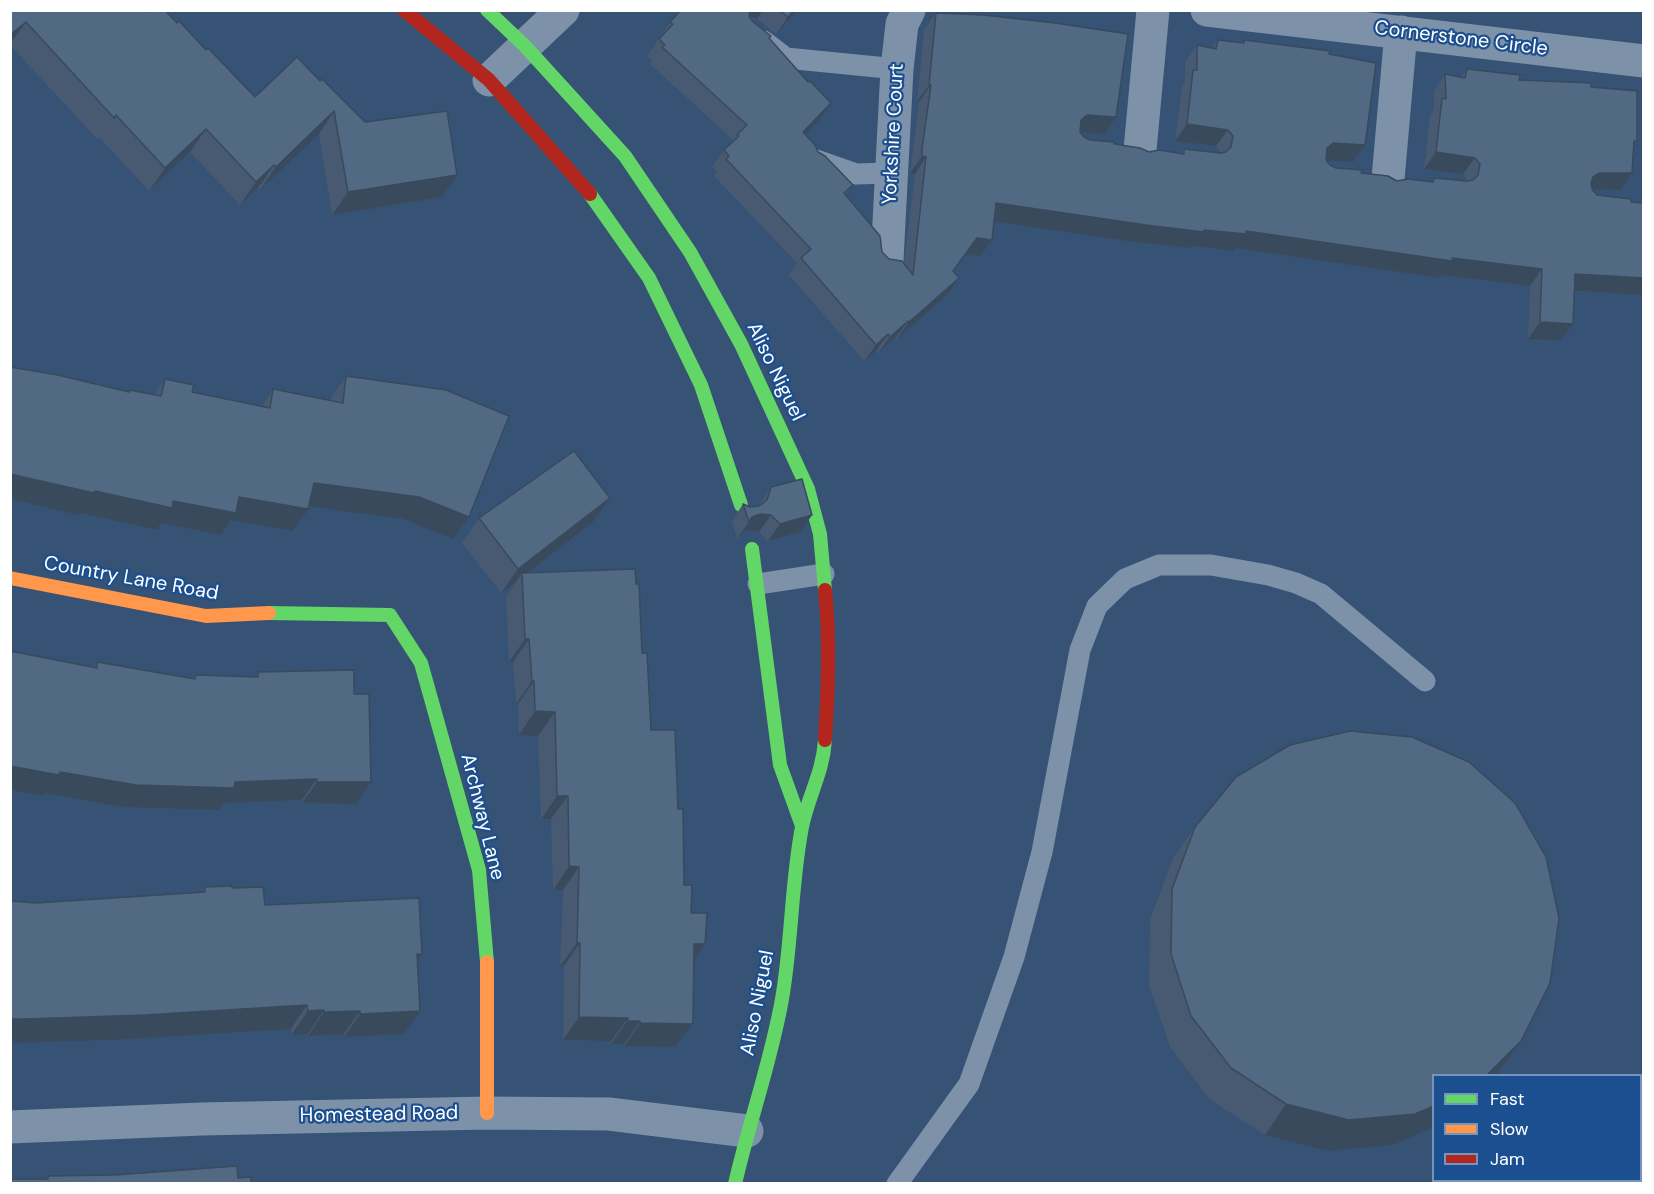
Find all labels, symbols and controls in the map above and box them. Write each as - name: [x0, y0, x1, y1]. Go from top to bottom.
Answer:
- street label: Cornerstone Circle: [1373, 16, 1549, 62]
- street label: Yorkshire Court: [878, 63, 910, 205]
- street label: Aliso Niguel: [741, 319, 809, 425]
- street label: Country Lane Road: [42, 552, 220, 606]
- street label: Archway Lane: [455, 751, 509, 883]
- street label: Aliso Niguel: [736, 948, 780, 1058]
- legend: [1432, 1074, 1642, 1182]
- text: Fast: [1490, 1087, 1525, 1111]
- street label: Homestead Road: [300, 1102, 458, 1128]
- text: Slow: [1490, 1117, 1529, 1141]
- text: Jam: [1490, 1147, 1525, 1171]

